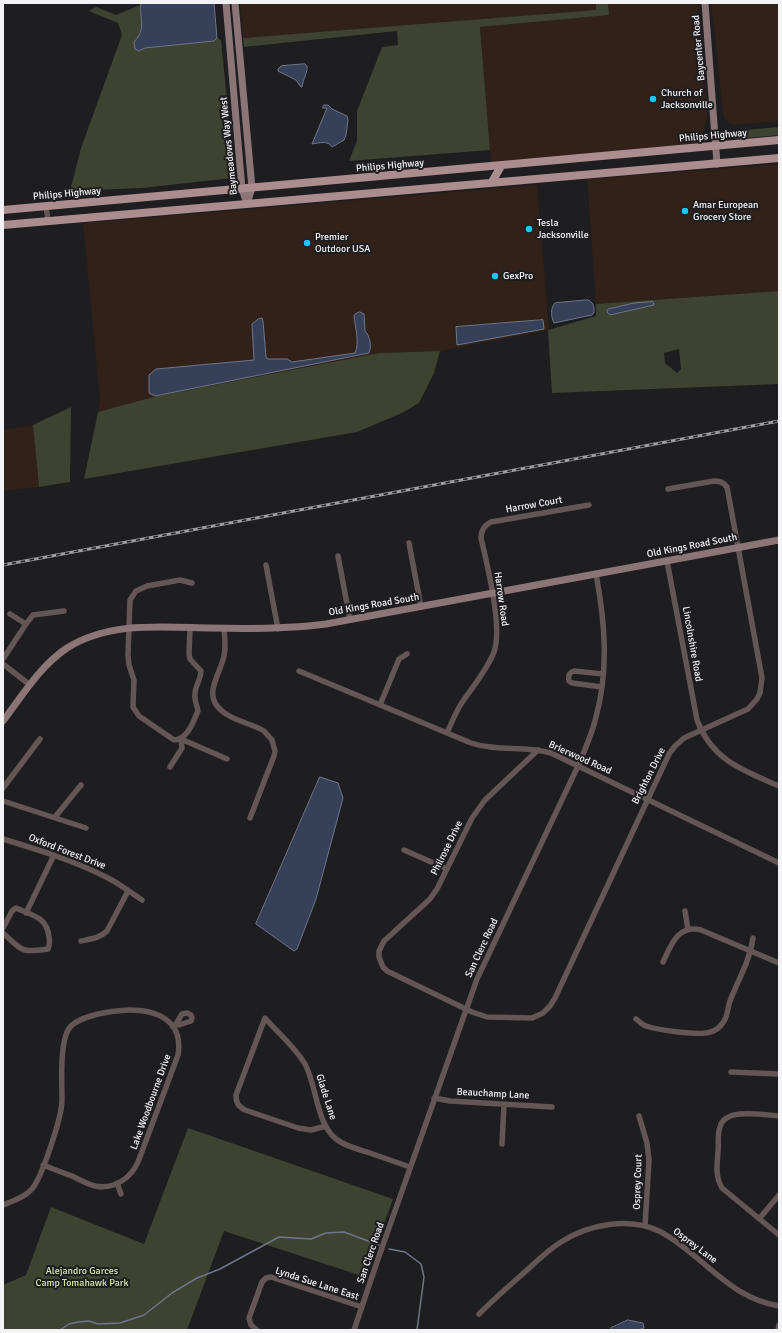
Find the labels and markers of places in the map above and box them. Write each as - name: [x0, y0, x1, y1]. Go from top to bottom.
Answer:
- place label: Church of Jacksonville: [661, 87, 713, 110]
- marker: Church of Jacksonville: [648, 94, 658, 104]
- place label: Amar European Grocery Store: [693, 199, 759, 222]
- marker: Amar European Grocery Store: [680, 206, 690, 216]
- place label: Tesla Jacksonville: [537, 217, 589, 240]
- marker: Tesla Jacksonville: [524, 224, 534, 234]
- place label: Premier Outdoor USA: [315, 231, 370, 254]
- marker: Premier Outdoor USA: [302, 238, 312, 248]
- place label: GexPro: [503, 270, 533, 282]
- marker: GexPro: [490, 271, 500, 281]

